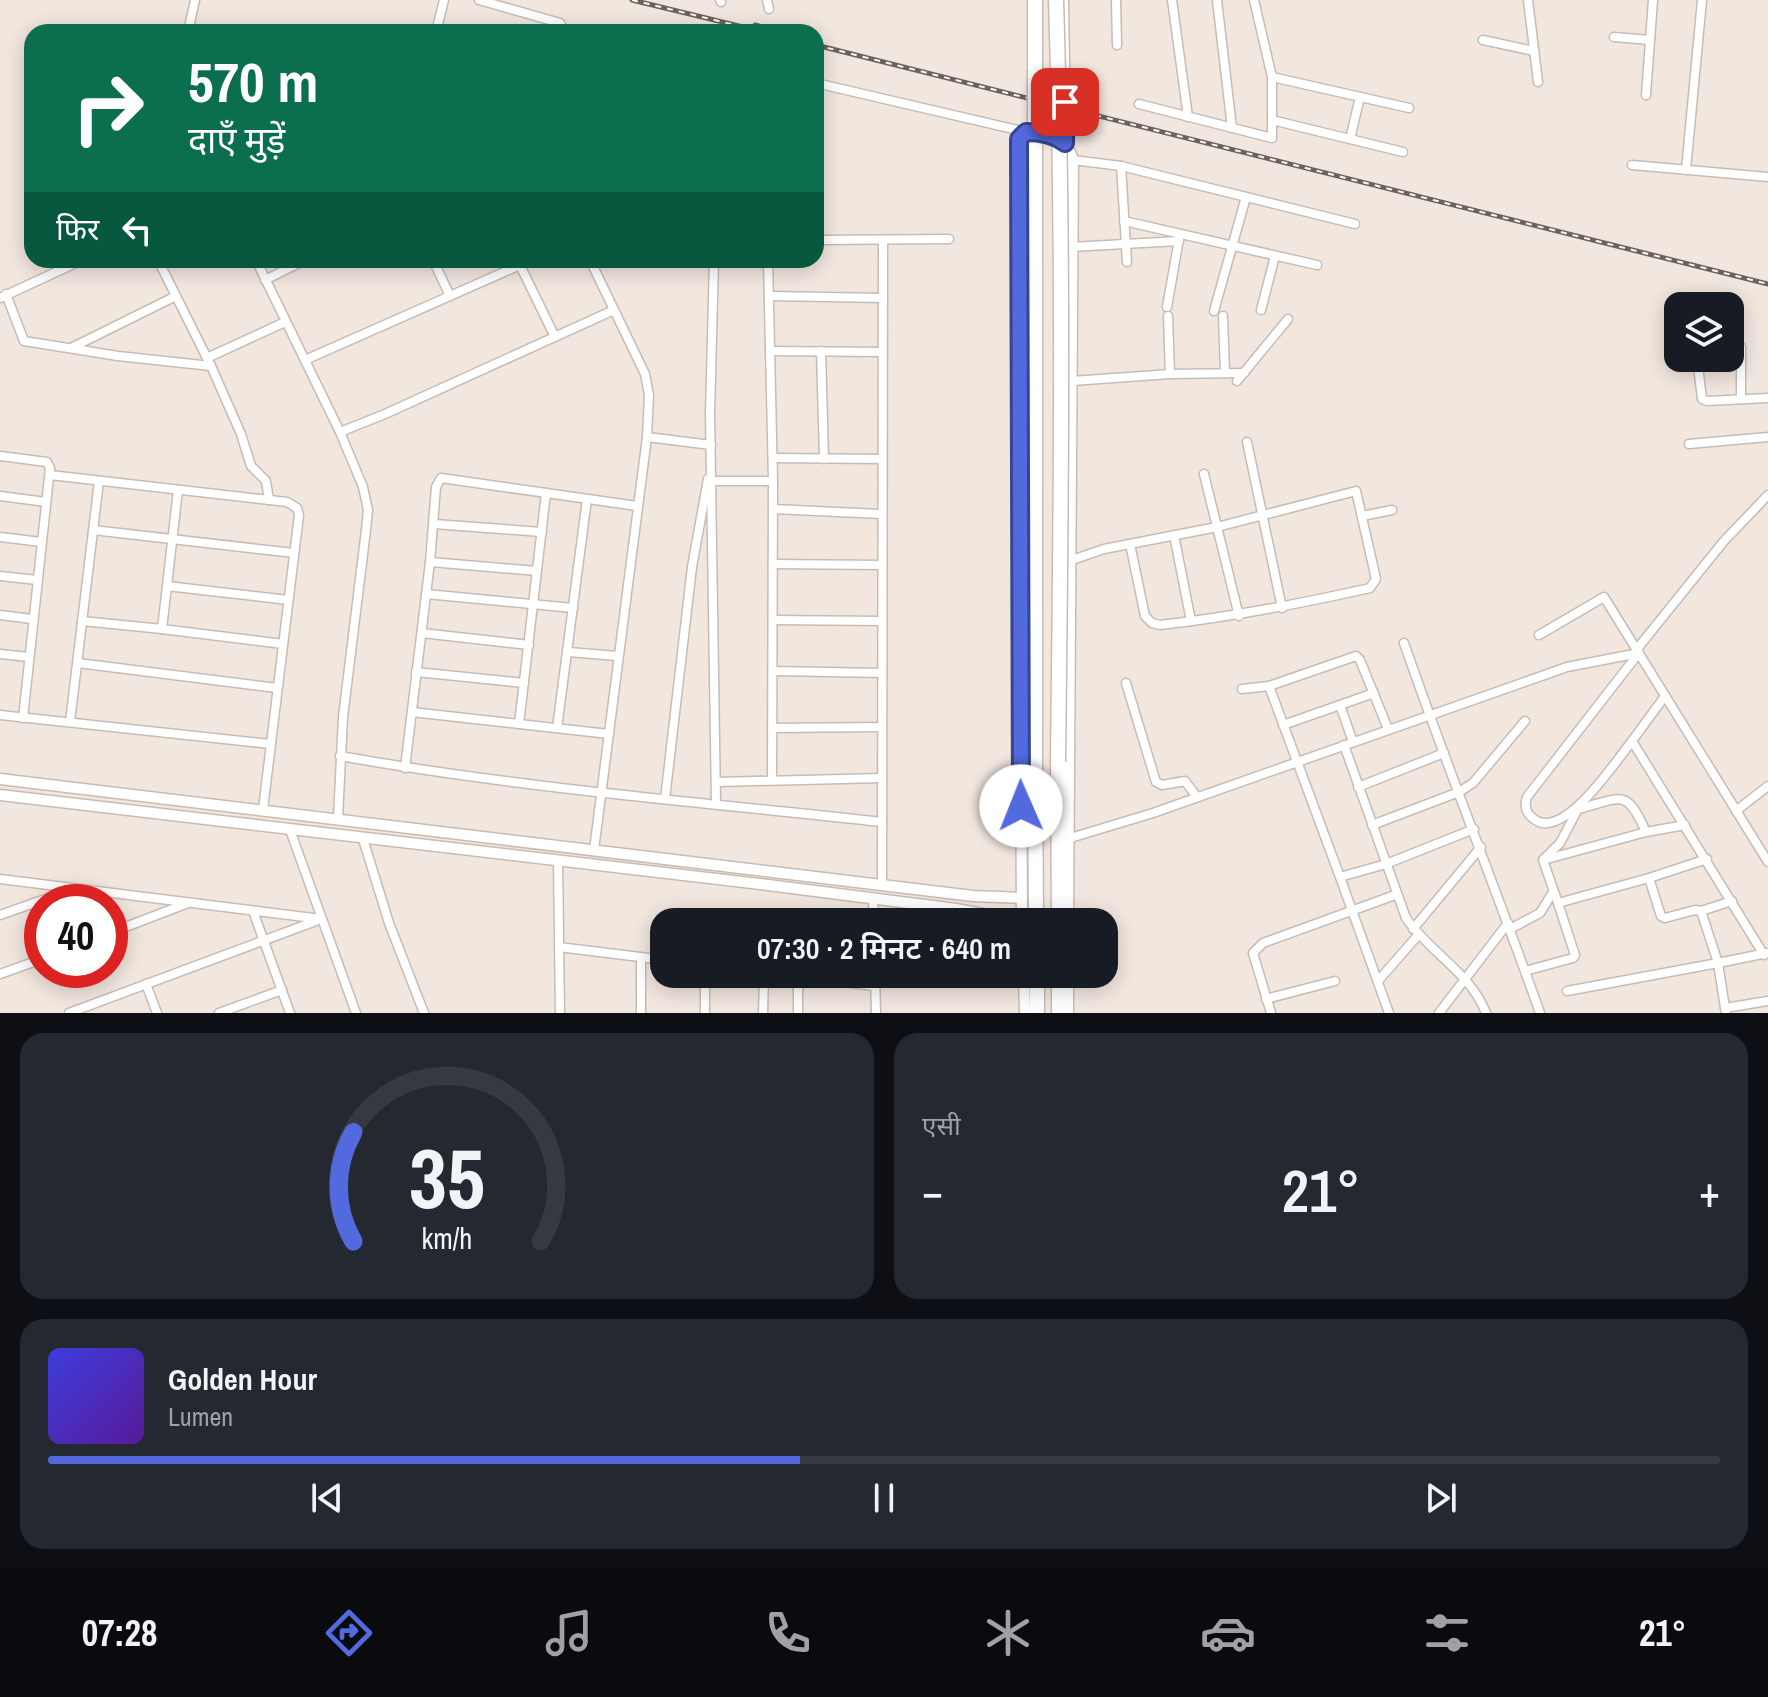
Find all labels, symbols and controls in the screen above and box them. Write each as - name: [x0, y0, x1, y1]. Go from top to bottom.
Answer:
- text: 570 m: [188, 44, 318, 119]
- icon: right: [56, 56, 160, 160]
- pin: [1031, 68, 1099, 136]
- icon: arrive: [1043, 80, 1087, 124]
- text: दाएँ मुड़ें: [188, 116, 285, 164]
- icon: left: [115, 208, 159, 252]
- text: फिर: [56, 209, 99, 249]
- map controls: [1664, 292, 1744, 372]
- button: layers: [1664, 292, 1744, 372]
- position arrow: [979, 764, 1063, 848]
- speed limit sign: 40: [24, 884, 128, 988]
- text: 07:30 · 2 मिनट · 640 m: [757, 928, 1011, 968]
- text: एसी: [922, 1108, 961, 1143]
- text: 35: [409, 1122, 485, 1234]
- text: 21°: [1282, 1150, 1360, 1231]
- text: −: [922, 1161, 943, 1221]
- text: +: [1699, 1161, 1720, 1221]
- text: km/h: [422, 1219, 472, 1258]
- text: Golden Hour: [168, 1359, 317, 1399]
- text: Lumen: [168, 1399, 233, 1434]
- icon: previous: [305, 1476, 349, 1520]
- icon: pause: [862, 1476, 906, 1520]
- icon: next: [1419, 1476, 1463, 1520]
- icon: directions: [321, 1605, 377, 1661]
- icon: music: [541, 1605, 597, 1661]
- icon: phone: [760, 1605, 816, 1661]
- icon: climate: [980, 1605, 1036, 1661]
- icon: car: [1200, 1605, 1256, 1661]
- icon: filters: [1419, 1605, 1475, 1661]
- text: 07:28: [82, 1609, 157, 1657]
- text: 21°: [1639, 1609, 1686, 1657]

